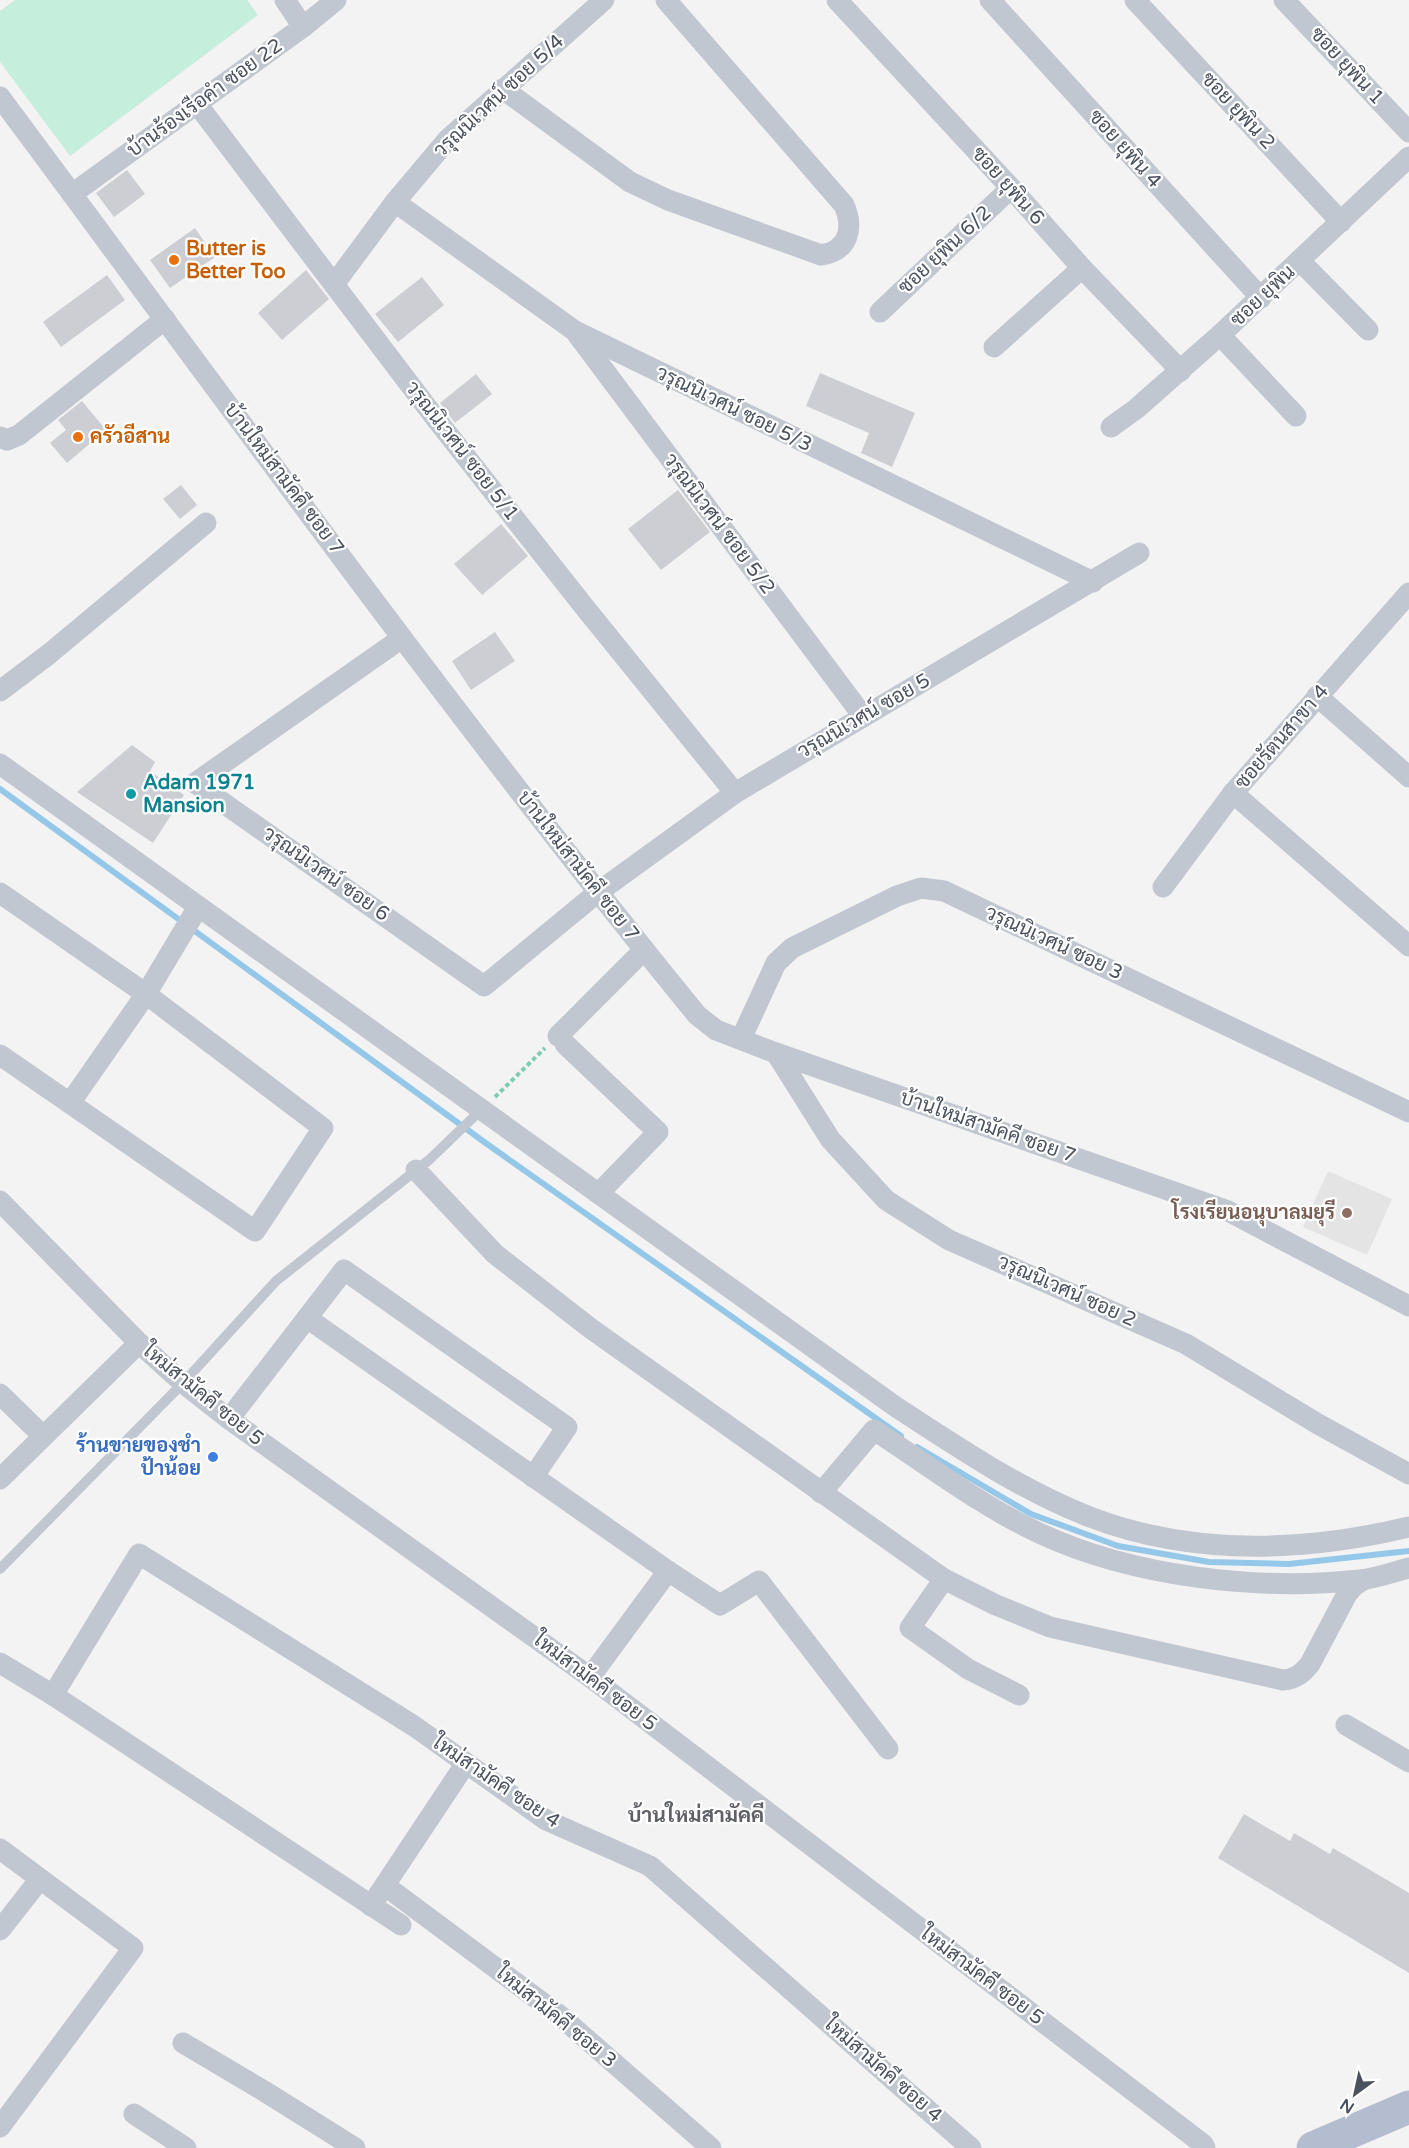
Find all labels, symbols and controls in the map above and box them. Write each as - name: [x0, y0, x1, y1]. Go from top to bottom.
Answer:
- street label: ซอย ยุพิน 1: [1304, 22, 1390, 110]
- street label: วรุณนิเวศน์ ซอย 5/4: [427, 27, 570, 163]
- street label: บ้านร้องเรือคำ ซอย 22: [121, 31, 287, 162]
- street label: ซอย ยุพิน 2: [1195, 67, 1281, 155]
- street label: ซอย ยุพิน 4: [1083, 104, 1167, 194]
- street label: ซอย ยุพิน 6: [966, 141, 1050, 231]
- street label: ซอย ยุพิน 6/2: [893, 200, 997, 300]
- place label: Butter is Better Too: [186, 237, 286, 284]
- marker: Butter is Better Too: [167, 253, 181, 267]
- street label: ซอย ยุพิน: [1225, 259, 1301, 333]
- street label: วรุณนิเวศน์ ซอย 5/3: [652, 358, 817, 458]
- street label: วรุณนิเวศน์ ซอย 5/1: [399, 375, 526, 526]
- street label: บ้านใหม่สามัคคี ซอย 7: [219, 397, 351, 560]
- place label: ครัวอีสาน: [90, 423, 170, 449]
- marker: ครัวอีสาน: [71, 430, 85, 444]
- street label: วรุณนิเวศน์ ซอย 5/2: [657, 447, 782, 600]
- street label: วรุณนิเวศน์ ซอย 5: [792, 666, 935, 765]
- street label: ซอยรัตนสาขา 4: [1229, 679, 1334, 794]
- place label: Adam 1971 Mansion: [143, 771, 255, 818]
- street label: บ้านใหม่สามัคคี ซอย 7: [512, 785, 646, 946]
- marker: Adam 1971 Mansion: [124, 787, 138, 801]
- street label: วรุณนิเวศน์ ซอย 6: [258, 819, 396, 927]
- street label: วรุณนิเวศน์ ซอย 3: [981, 898, 1128, 986]
- street label: บ้านใหม่สามัคคี ซอย 7: [897, 1084, 1080, 1168]
- place label: โรงเรียนอนุบาลมยุรี: [1170, 1198, 1335, 1227]
- marker: โรงเรียนอนุบาลมยุรี: [1340, 1206, 1354, 1220]
- street label: วรุณนิเวศน์ ซอย 2: [994, 1247, 1141, 1333]
- street label: ใหม่สามัคคี ซอย 5: [136, 1336, 270, 1451]
- place label: ร้านขายของชำ ป้าน้อย: [76, 1432, 201, 1481]
- marker: ร้านขายของชำ ป้าน้อย: [206, 1450, 220, 1464]
- street label: ใหม่สามัคคี ซอย 5: [527, 1625, 663, 1736]
- street label: ใหม่สามัคคี ซอย 4: [426, 1728, 565, 1834]
- district label: บ้านใหม่สามัคคี: [628, 1801, 764, 1828]
- street label: ใหม่สามัคคี ซอย 5: [914, 1919, 1050, 2030]
- street label: ใหม่สามัคคี ซอย 3: [489, 1958, 623, 2073]
- street label: ใหม่สามัคคี ซอย 4: [817, 2009, 948, 2128]
- north arrow: [1325, 2064, 1385, 2124]
- text: N: [1337, 2094, 1358, 2118]

